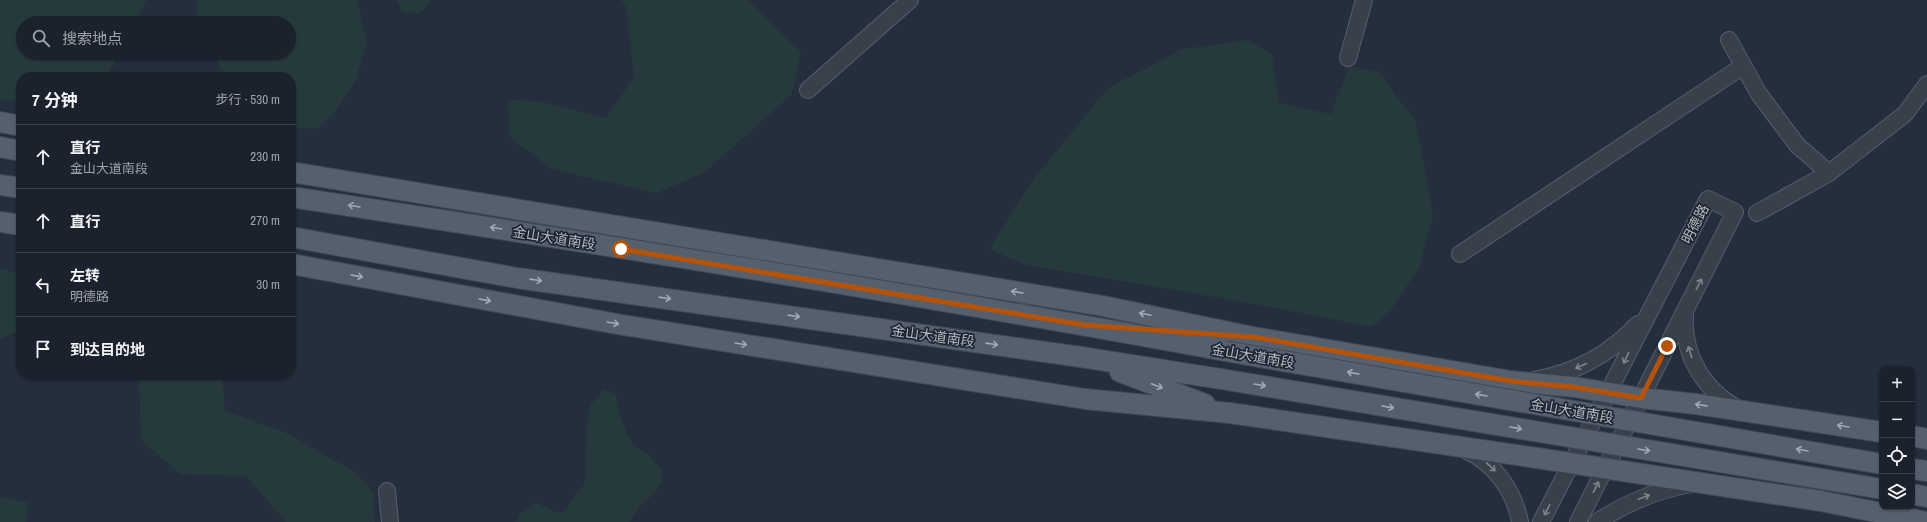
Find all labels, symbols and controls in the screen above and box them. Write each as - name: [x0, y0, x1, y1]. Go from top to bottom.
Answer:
- search box: [16, 16, 296, 60]
- icon: search: [30, 27, 52, 49]
- text: 搜索地点: [62, 28, 122, 49]
- text: 7 分钟: [32, 88, 78, 111]
- text: 步行 · 530 m: [215, 91, 280, 108]
- text: 直行: [70, 137, 100, 158]
- icon: ahead: [32, 146, 54, 168]
- text: 230 m: [250, 148, 280, 165]
- text: 金山大道南段: [70, 160, 148, 177]
- street label: 明德路: [1677, 201, 1713, 247]
- one-way arrow: [348, 202, 361, 210]
- icon: ahead: [32, 210, 54, 232]
- text: 直行: [70, 211, 100, 232]
- text: 270 m: [250, 212, 280, 229]
- street label: 金山大道南段: [511, 223, 597, 253]
- one-way arrow: [490, 224, 503, 232]
- route start: [612, 240, 630, 258]
- text: 左转: [70, 265, 100, 286]
- one-way arrow: [350, 273, 363, 281]
- icon: left: [32, 274, 54, 296]
- text: 30 m: [256, 276, 280, 293]
- one-way arrow: [529, 276, 542, 284]
- one-way arrow: [1696, 278, 1703, 290]
- one-way arrow: [1011, 287, 1024, 295]
- text: 明德路: [70, 288, 109, 305]
- one-way arrow: [658, 294, 671, 302]
- one-way arrow: [478, 296, 491, 304]
- one-way arrow: [1138, 310, 1151, 318]
- one-way arrow: [787, 312, 800, 320]
- one-way arrow: [606, 320, 619, 328]
- street label: 金山大道南段: [890, 321, 976, 351]
- route end: [1658, 337, 1676, 355]
- icon: arrive: [32, 338, 54, 360]
- text: 到达目的地: [70, 339, 145, 360]
- one-way arrow: [734, 340, 747, 348]
- one-way arrow: [985, 340, 998, 348]
- street label: 金山大道南段: [1210, 340, 1296, 372]
- one-way arrow: [1686, 346, 1693, 359]
- one-way arrow: [1622, 351, 1629, 363]
- one-way arrow: [1575, 363, 1587, 370]
- map controls: [1879, 366, 1915, 510]
- button: +: [1879, 366, 1915, 402]
- one-way arrow: [1347, 369, 1360, 377]
- one-way arrow: [1150, 382, 1162, 390]
- one-way arrow: [1253, 382, 1266, 390]
- one-way arrow: [1475, 391, 1488, 399]
- street label: 金山大道南段: [1529, 395, 1615, 427]
- one-way arrow: [1695, 401, 1708, 409]
- button: −: [1879, 402, 1915, 438]
- one-way arrow: [1381, 403, 1394, 411]
- one-way arrow: [1837, 422, 1850, 430]
- one-way arrow: [1509, 425, 1522, 433]
- button: locate: [1879, 438, 1915, 474]
- one-way arrow: [1638, 446, 1651, 454]
- one-way arrow: [1796, 446, 1809, 454]
- one-way arrow: [1486, 463, 1496, 472]
- button: layers: [1879, 474, 1915, 510]
- one-way arrow: [1592, 481, 1600, 493]
- one-way arrow: [1637, 493, 1649, 501]
- one-way arrow: [1542, 504, 1550, 516]

